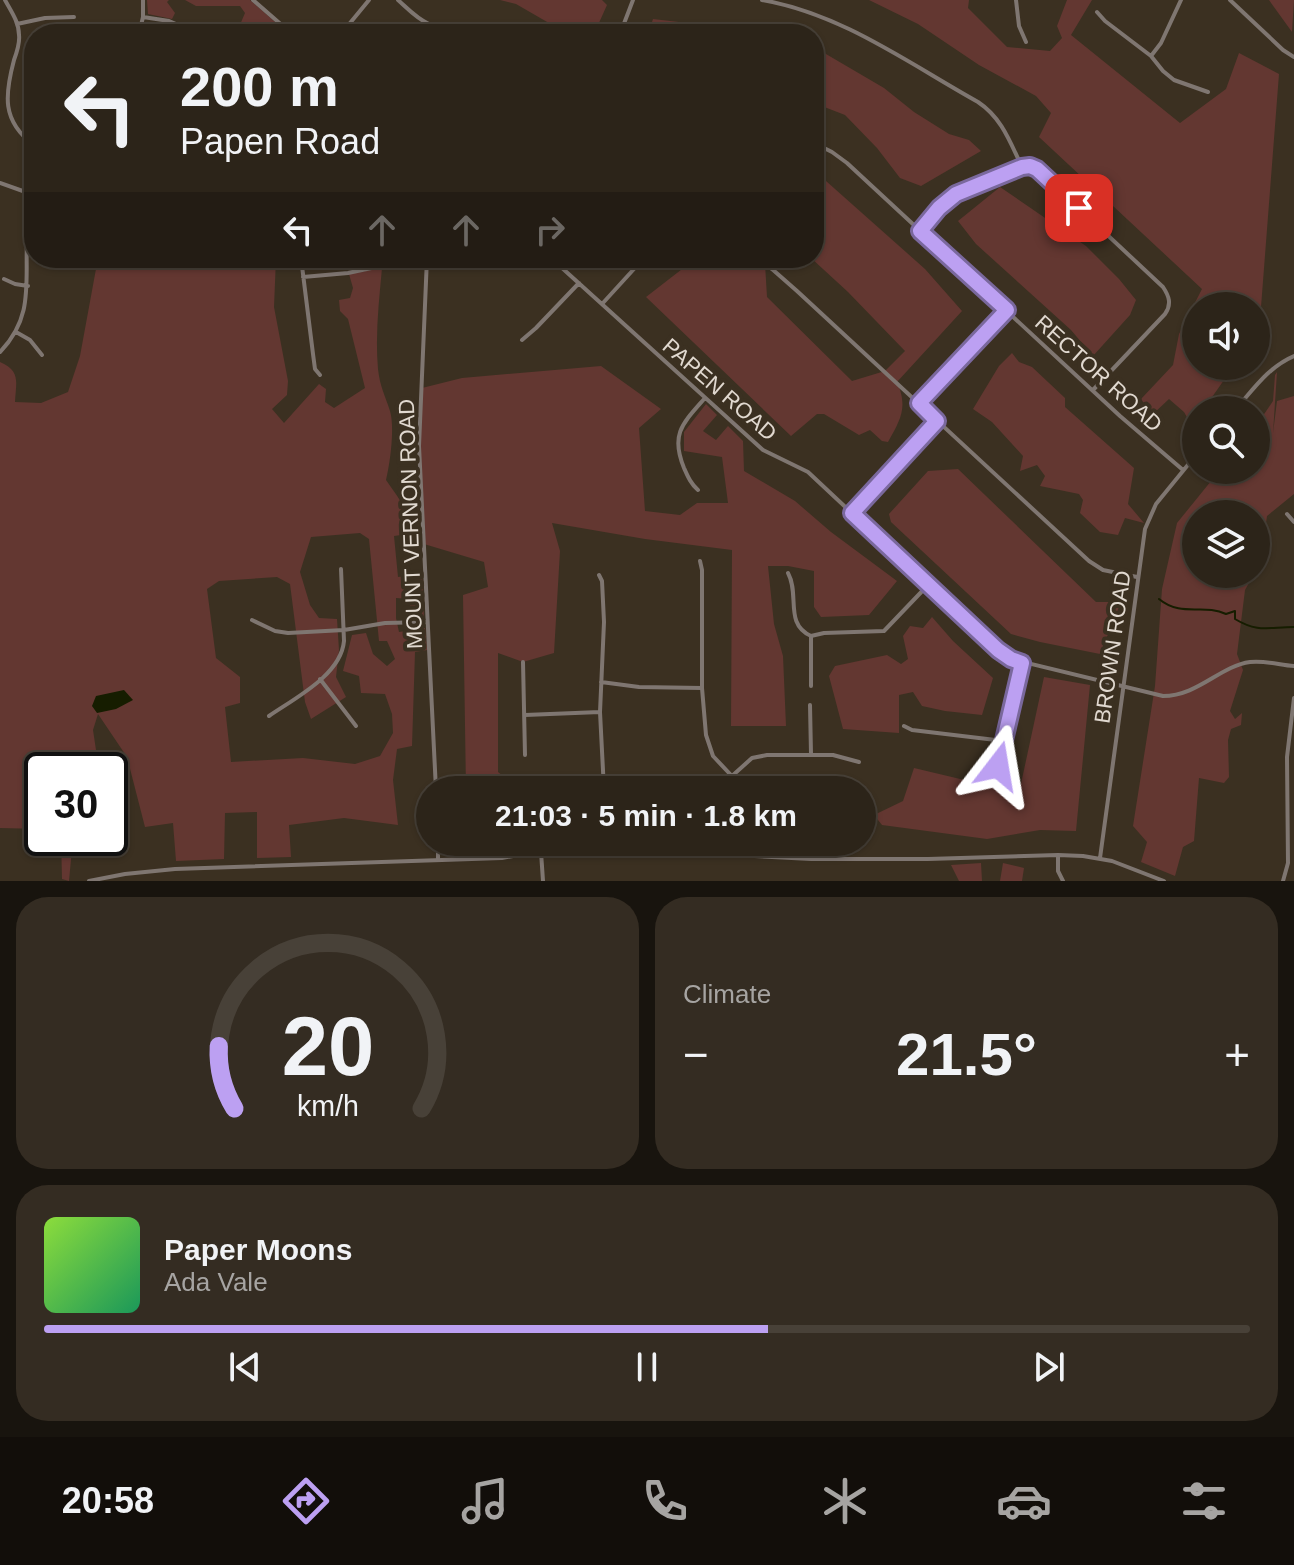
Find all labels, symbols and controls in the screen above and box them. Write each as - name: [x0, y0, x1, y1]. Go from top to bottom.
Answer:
- text: 200 m: [180, 55, 339, 118]
- icon: left: [48, 56, 152, 160]
- text: Papen Road: [180, 121, 380, 162]
- pin: [1045, 174, 1113, 242]
- icon: arrive: [1057, 186, 1101, 230]
- icon: left: [276, 208, 320, 252]
- icon: ahead: [360, 208, 404, 252]
- icon: ahead: [444, 208, 488, 252]
- icon: right: [528, 208, 572, 252]
- map controls: [1182, 292, 1270, 588]
- button: sound: [1182, 292, 1270, 380]
- street label: RECTOR ROAD: [1030, 310, 1167, 437]
- street label: PAPEN ROAD: [658, 333, 782, 446]
- button: search: [1182, 396, 1270, 484]
- street label: MOUNT VERNON ROAD: [394, 399, 427, 649]
- button: layers: [1182, 500, 1270, 588]
- street label: BROWN ROAD: [1089, 569, 1136, 725]
- position arrow: [956, 724, 1040, 808]
- speed limit sign: 30: [24, 752, 128, 856]
- text: 21:03 · 5 min · 1.8 km: [495, 799, 797, 832]
- text: Climate: [683, 979, 771, 1009]
- text: 20: [281, 1000, 374, 1093]
- text: 21.5°: [896, 1021, 1037, 1088]
- text: −: [683, 1030, 709, 1079]
- text: +: [1224, 1030, 1250, 1079]
- text: km/h: [297, 1090, 358, 1122]
- text: Paper Moons: [164, 1233, 352, 1266]
- text: Ada Vale: [164, 1267, 268, 1297]
- icon: previous: [223, 1345, 267, 1389]
- icon: pause: [625, 1345, 669, 1389]
- icon: next: [1027, 1345, 1071, 1389]
- icon: directions: [278, 1473, 334, 1529]
- icon: music: [457, 1473, 513, 1529]
- icon: phone: [637, 1473, 693, 1529]
- icon: climate: [817, 1473, 873, 1529]
- icon: car: [996, 1473, 1052, 1529]
- icon: filters: [1176, 1473, 1232, 1529]
- text: 20:58: [62, 1480, 154, 1521]

